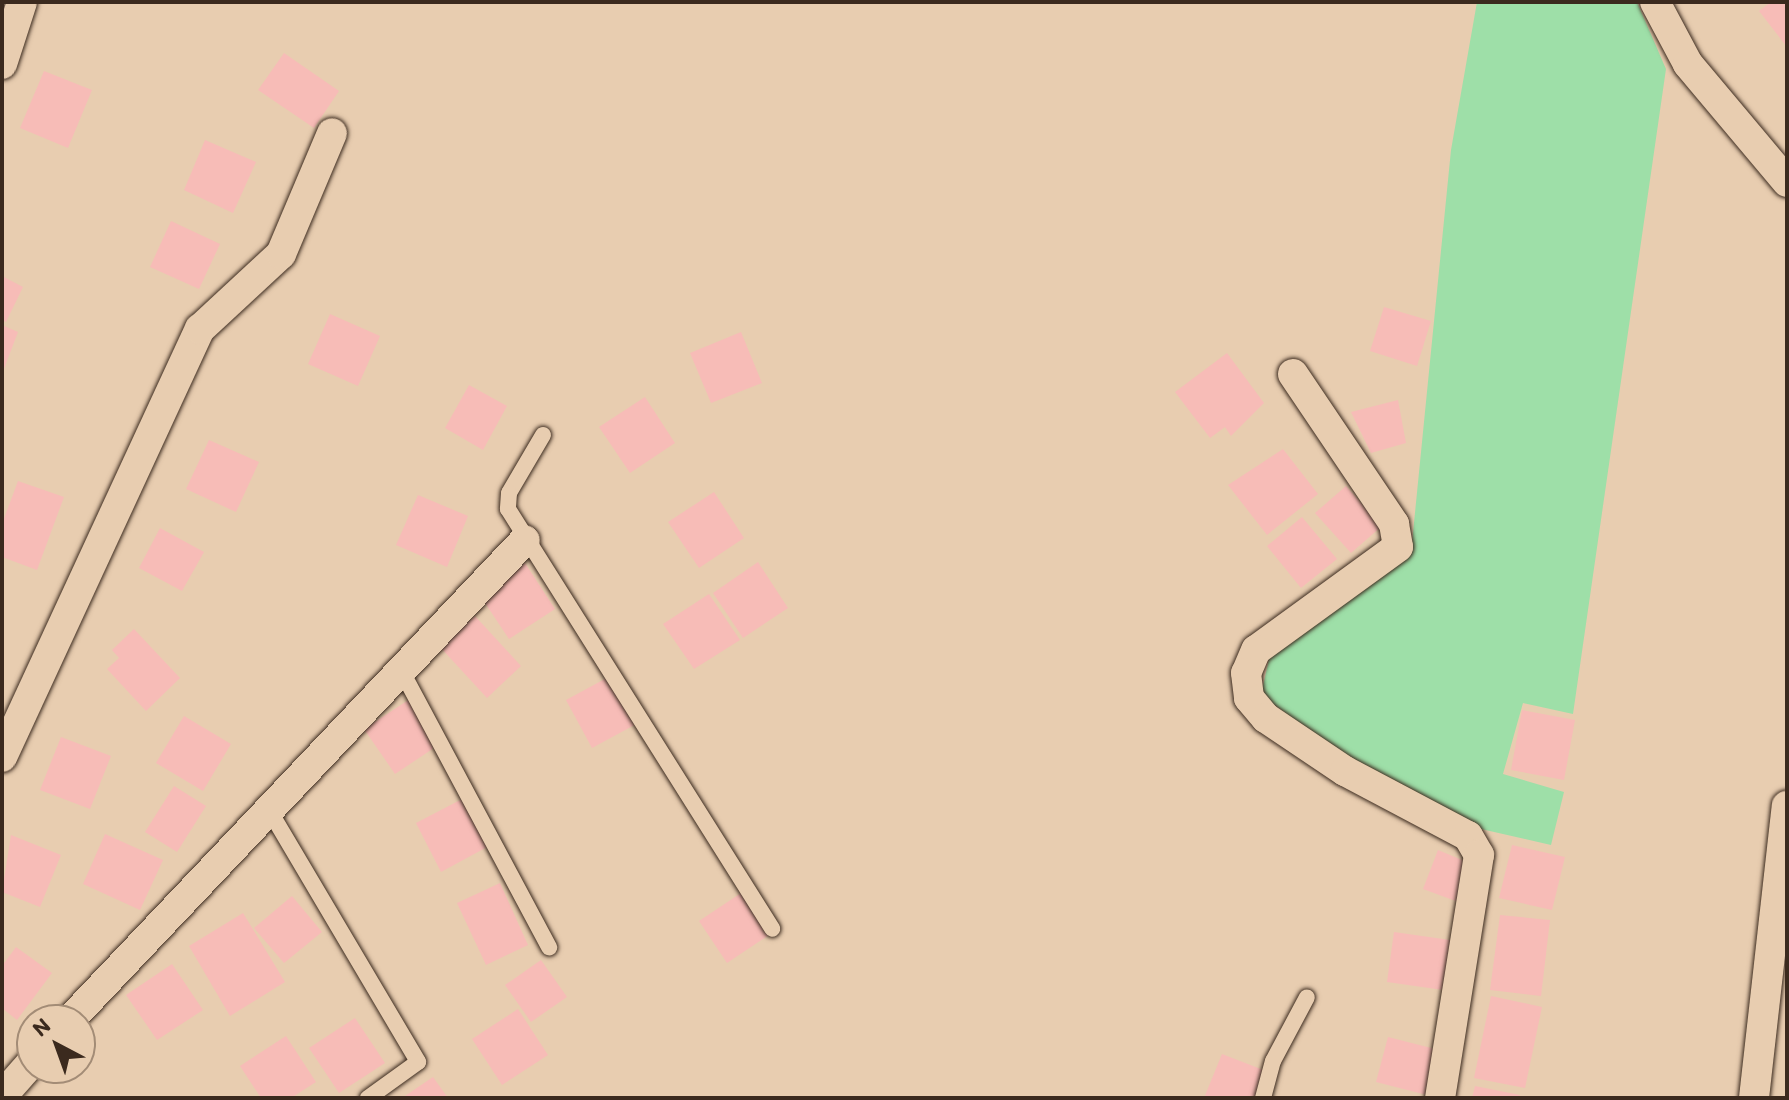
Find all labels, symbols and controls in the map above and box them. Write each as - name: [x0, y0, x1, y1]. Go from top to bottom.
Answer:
- north arrow: [16, 1004, 96, 1084]
- text: N: [27, 1012, 56, 1042]

